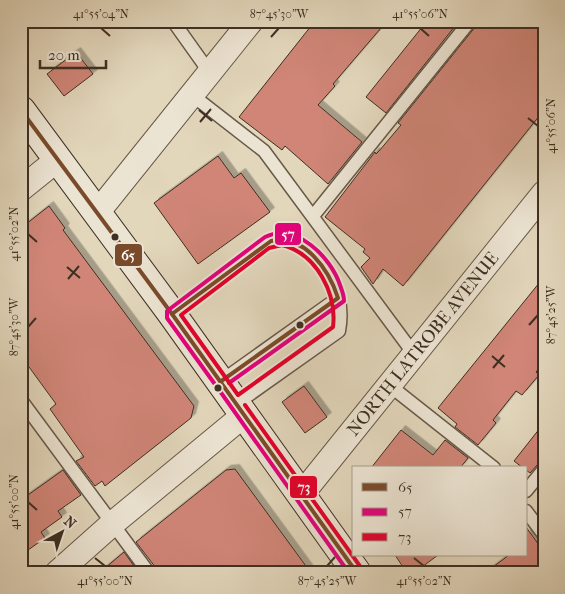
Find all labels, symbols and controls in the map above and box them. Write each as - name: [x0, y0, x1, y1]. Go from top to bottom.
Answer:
- text: 41°55'04"N: [73, 7, 129, 21]
- text: 87°45'30"W: [250, 7, 310, 21]
- text: 41°55'06"N: [392, 7, 448, 21]
- scale bar: [40, 38, 106, 70]
- text: 20 m: [48, 46, 80, 64]
- text: 41°55'06"N: [544, 98, 558, 154]
- text: 41°55'02"N: [7, 206, 21, 262]
- line badge: 57: [274, 222, 302, 246]
- text: 57: [282, 226, 295, 243]
- unlabelled marker: [110, 232, 120, 242]
- line badge: 65: [114, 243, 143, 267]
- text: 65: [121, 247, 135, 264]
- street label: NORTH LATROBE AVENUE: [343, 248, 503, 440]
- text: 87°45'25"W: [544, 285, 558, 344]
- text: 87°45'30"W: [7, 296, 21, 356]
- unlabelled marker: [295, 320, 305, 330]
- unlabelled marker: [213, 383, 223, 393]
- legend: [352, 466, 528, 556]
- text: 41°55'00"N: [7, 474, 21, 530]
- line badge: 73: [289, 475, 318, 499]
- text: 65: [398, 478, 413, 496]
- text: 73: [297, 479, 311, 496]
- text: 57: [398, 502, 412, 520]
- north arrow: [38, 506, 88, 556]
- text: N: [61, 512, 80, 533]
- text: 73: [398, 528, 411, 546]
- text: 41°55'00"N: [77, 574, 133, 588]
- text: 87°45'25"W: [298, 574, 357, 588]
- text: 41°55'02"N: [396, 574, 452, 588]

